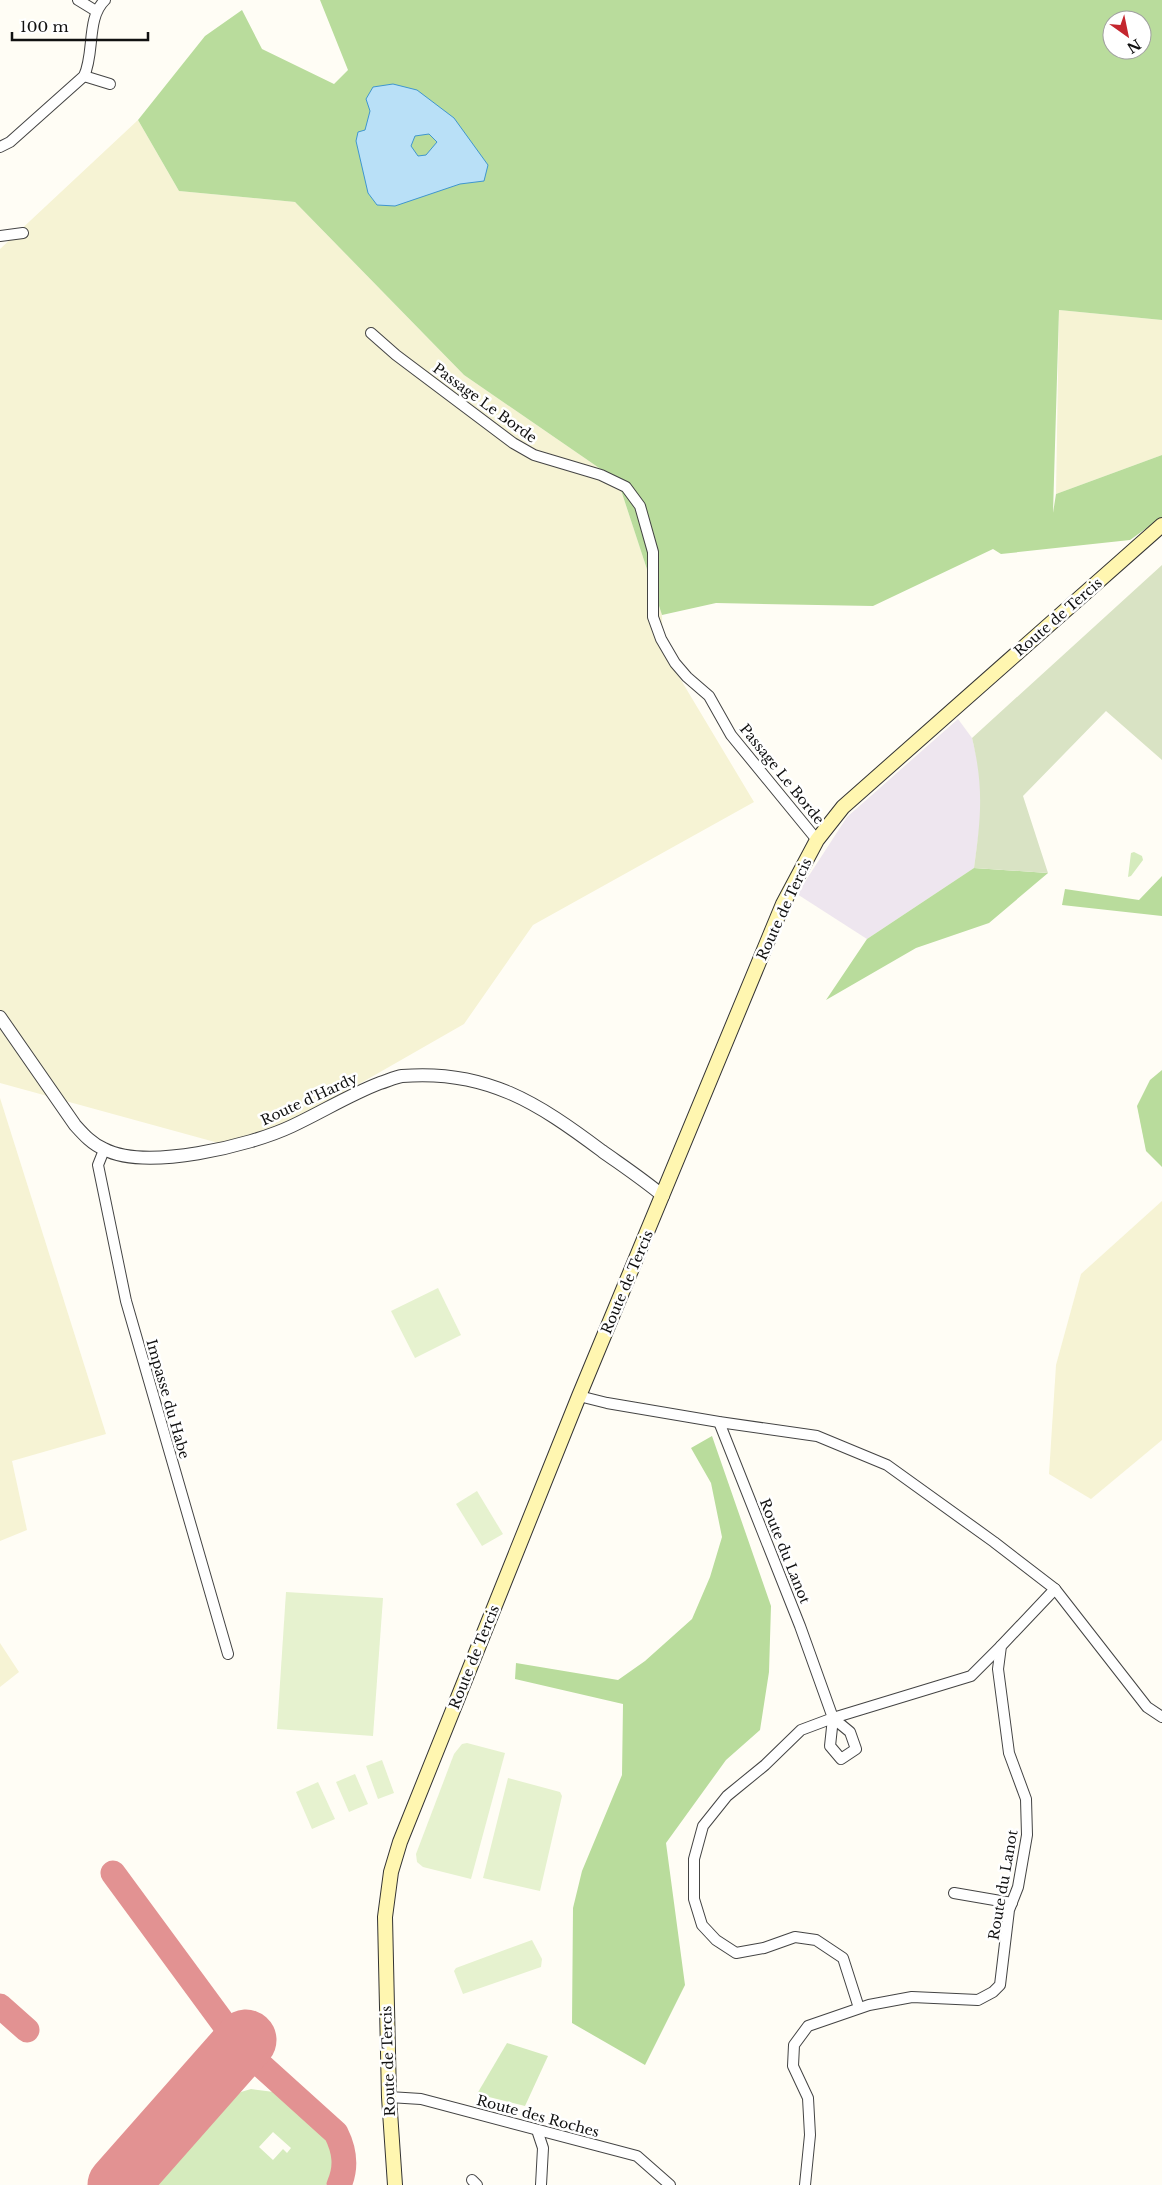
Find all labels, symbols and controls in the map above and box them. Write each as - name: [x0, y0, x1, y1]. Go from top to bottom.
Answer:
- scale bar: [12, 10, 149, 42]
- north arrow: [1102, 10, 1152, 60]
- text: 100 m: [20, 17, 69, 36]
- text: N: [1124, 35, 1145, 57]
- street label: Passage Le Borde: [429, 359, 541, 447]
- street label: Route de Tercis: [1010, 574, 1106, 660]
- street label: Passage Le Borde: [736, 720, 828, 828]
- street label: Route de Tercis: [752, 855, 816, 963]
- street label: Route d'Hardy: [258, 1069, 360, 1129]
- street label: Route de Tercis: [597, 1228, 657, 1336]
- street label: Impasse du Habe: [142, 1337, 194, 1461]
- street label: Route du Lanot: [756, 1496, 815, 1607]
- street label: Route de Tercis: [445, 1602, 503, 1712]
- street label: Route du Lanot: [984, 1828, 1022, 1942]
- street label: Route de Tercis: [377, 2005, 399, 2117]
- street label: Route des Roches: [475, 2091, 601, 2141]

